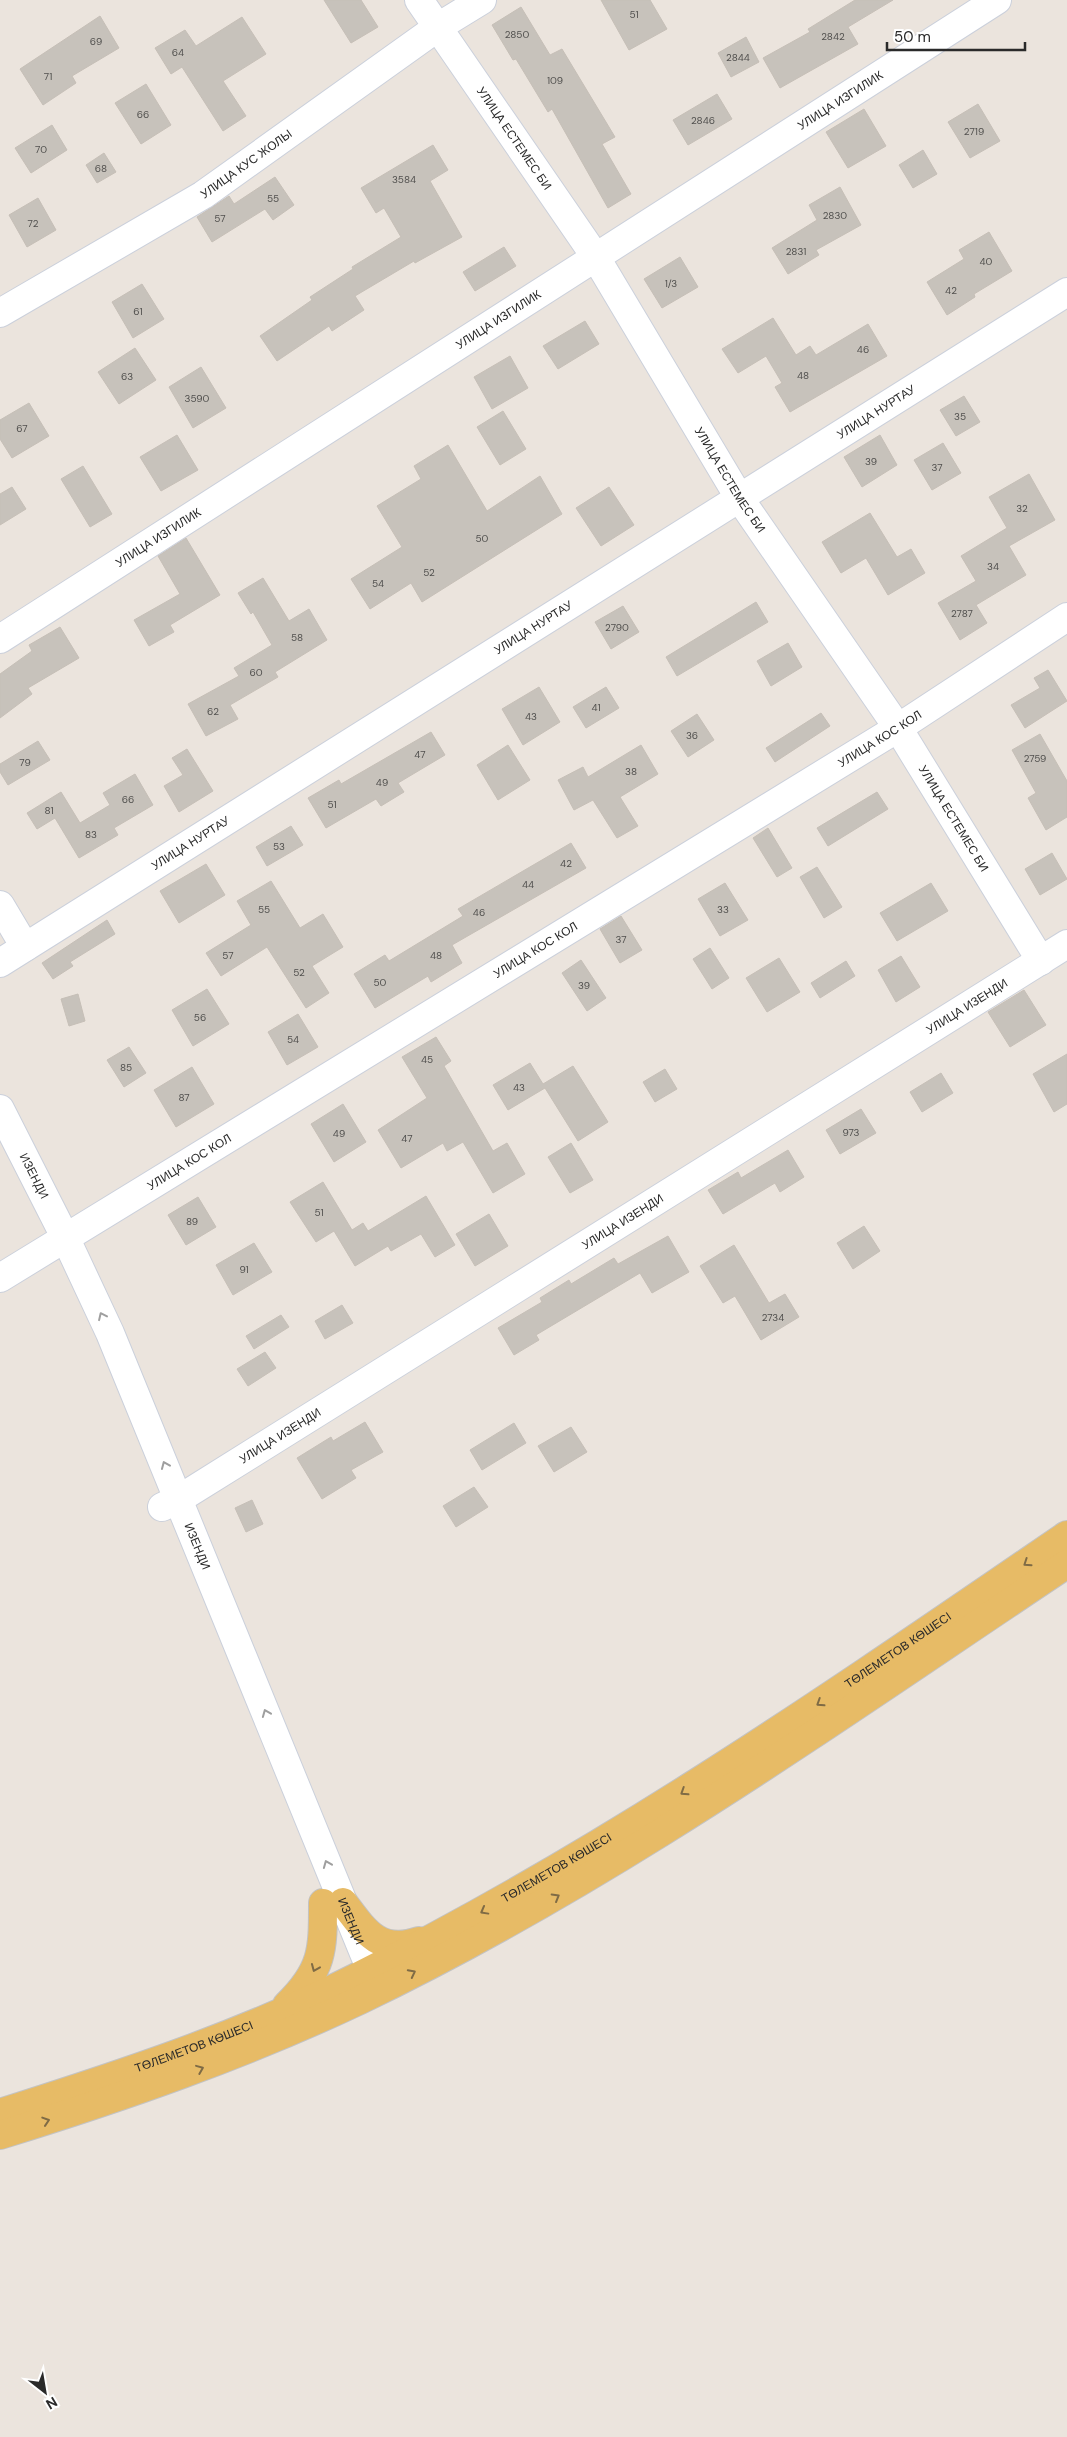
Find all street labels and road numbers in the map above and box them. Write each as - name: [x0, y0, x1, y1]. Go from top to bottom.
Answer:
- street label: УЛИЦА ИЗГИЛИК: [795, 67, 886, 134]
- street label: УЛИЦА ЕСТЕМЕС БИ: [473, 84, 555, 193]
- street label: УЛИЦА КУС ЖОЛЫ: [197, 126, 295, 202]
- street label: УЛИЦА ИЗГИЛИК: [453, 286, 544, 353]
- street label: УЛИЦА НУРТАУ: [834, 381, 919, 443]
- street label: УЛИЦА ЕСТЕМЕС БИ: [691, 424, 769, 536]
- street label: УЛИЦА ИЗГИЛИК: [113, 504, 204, 571]
- street label: УЛИЦА НУРТАУ: [491, 597, 576, 658]
- street label: УЛИЦА КОС КОЛ: [835, 707, 925, 771]
- street label: УЛИЦА ЕСТЕМЕС БИ: [915, 762, 992, 875]
- street label: УЛИЦА НУРТАУ: [148, 812, 233, 874]
- street label: УЛИЦА КОС КОЛ: [490, 918, 581, 982]
- street label: УЛИЦА ИЗЕНДИ: [923, 975, 1011, 1038]
- street label: УЛИЦА КОС КОЛ: [144, 1130, 234, 1194]
- street label: ИЗЕНДИ: [16, 1150, 52, 1201]
- street label: УЛИЦА ИЗЕНДИ: [579, 1190, 666, 1253]
- street label: УЛИЦА ИЗЕНДИ: [236, 1404, 324, 1467]
- street label: ИЗЕНДИ: [181, 1520, 214, 1572]
- street label: ТӨЛЕМЕТОВ КӨШЕСІ: [842, 1608, 954, 1692]
- street label: ТӨЛЕМЕТОВ КӨШЕСІ: [499, 1829, 615, 1906]
- street label: ИЗЕНДИ: [334, 1895, 368, 1947]
- street label: ТӨЛЕМЕТОВ КӨШЕСІ: [133, 2017, 256, 2076]

